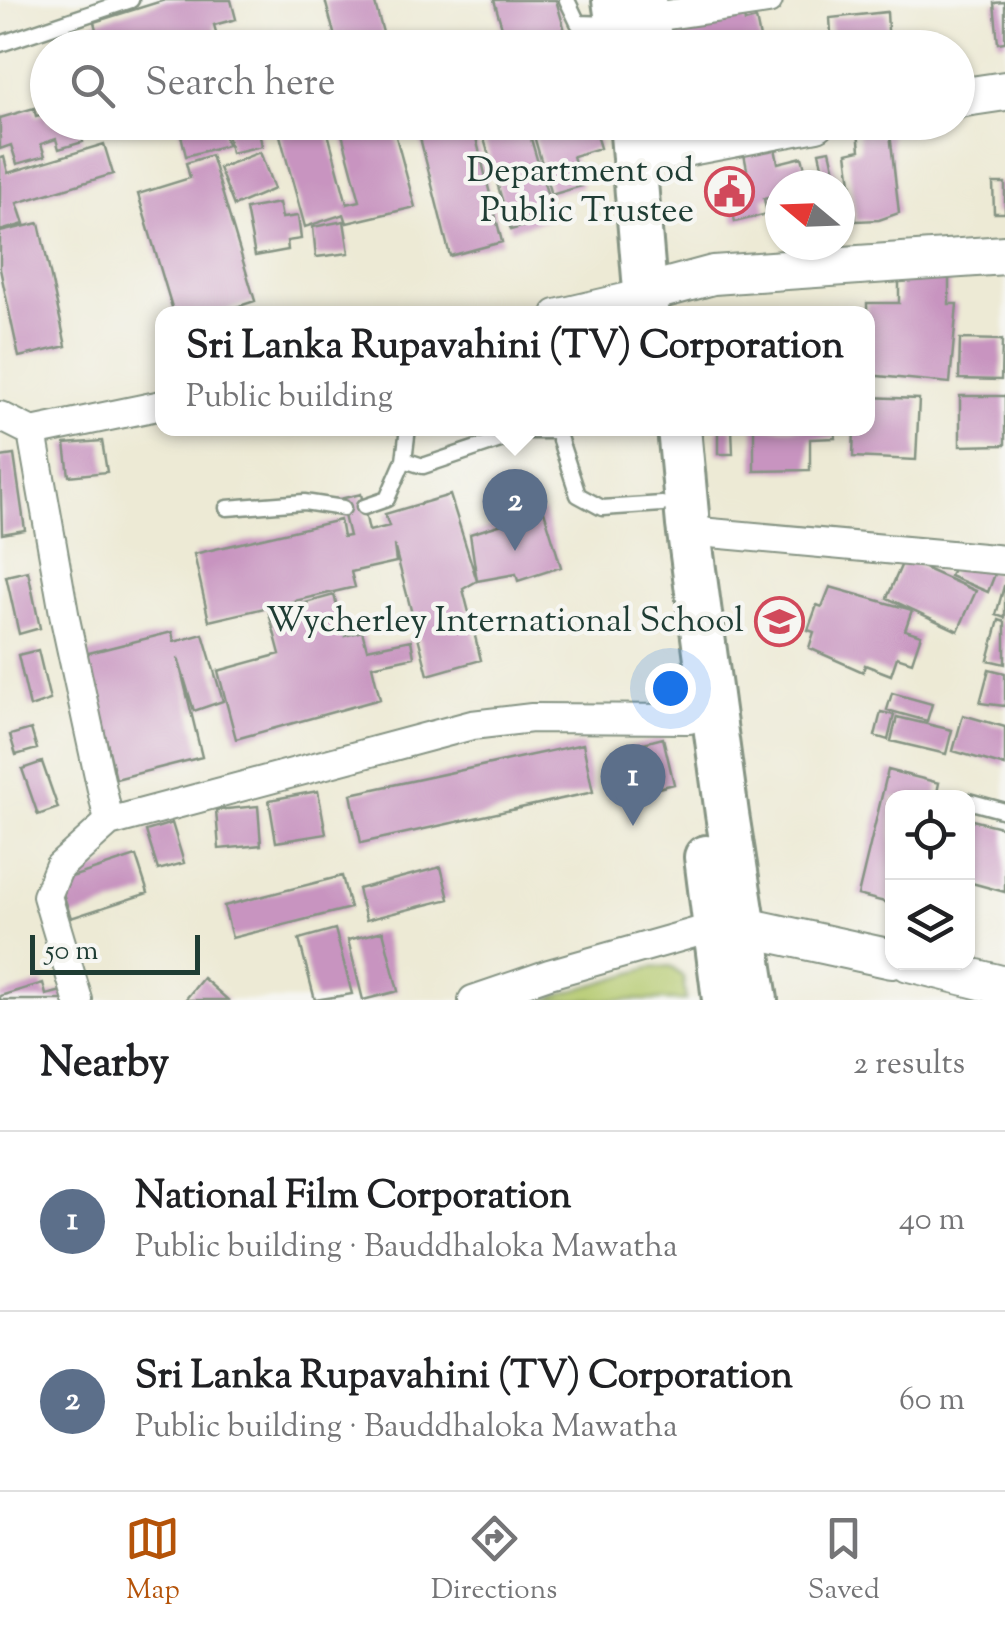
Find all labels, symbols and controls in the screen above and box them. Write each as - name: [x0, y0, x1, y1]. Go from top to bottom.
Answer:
- search box: [30, 30, 975, 140]
- icon: search: [65, 58, 120, 113]
- text: Search here: [145, 58, 336, 112]
- place label: Department od Public Trustee: [467, 147, 694, 238]
- public building icon: Department od Public Trustee: [703, 166, 755, 218]
- north arrow: [765, 170, 855, 260]
- popup: [155, 306, 875, 436]
- text: Sri Lanka Rupavahini (TV) Corporation: [186, 321, 844, 375]
- text: Public building: [186, 375, 393, 421]
- pin: 2: [482, 468, 548, 551]
- school or university icon: Wycherley International School: [753, 596, 805, 648]
- place label: Wycherley International School: [266, 597, 744, 648]
- your location: [645, 663, 696, 714]
- pin: 1: [600, 744, 666, 826]
- map controls: [885, 790, 975, 970]
- button: locate: [885, 790, 975, 880]
- button: layers: [885, 880, 975, 970]
- scale bar: [30, 930, 200, 974]
- text: 50 m: [45, 932, 99, 972]
- text: Nearby: [40, 1035, 169, 1095]
- text: 2 results: [853, 1042, 965, 1088]
- text: National Film Corporation: [135, 1171, 571, 1225]
- text: 1: [67, 1198, 78, 1244]
- text: 40 m: [899, 1198, 965, 1244]
- text: Public building · Bauddhaloka Mawatha: [135, 1225, 678, 1271]
- text: Sri Lanka Rupavahini (TV) Corporation: [135, 1351, 793, 1405]
- text: 2: [65, 1378, 80, 1424]
- text: 60 m: [899, 1378, 965, 1424]
- text: Public building · Bauddhaloka Mawatha: [135, 1405, 678, 1451]
- tab: Map: [125, 1511, 180, 1611]
- tab: Directions: [431, 1511, 557, 1611]
- tab: Saved: [808, 1511, 880, 1611]

